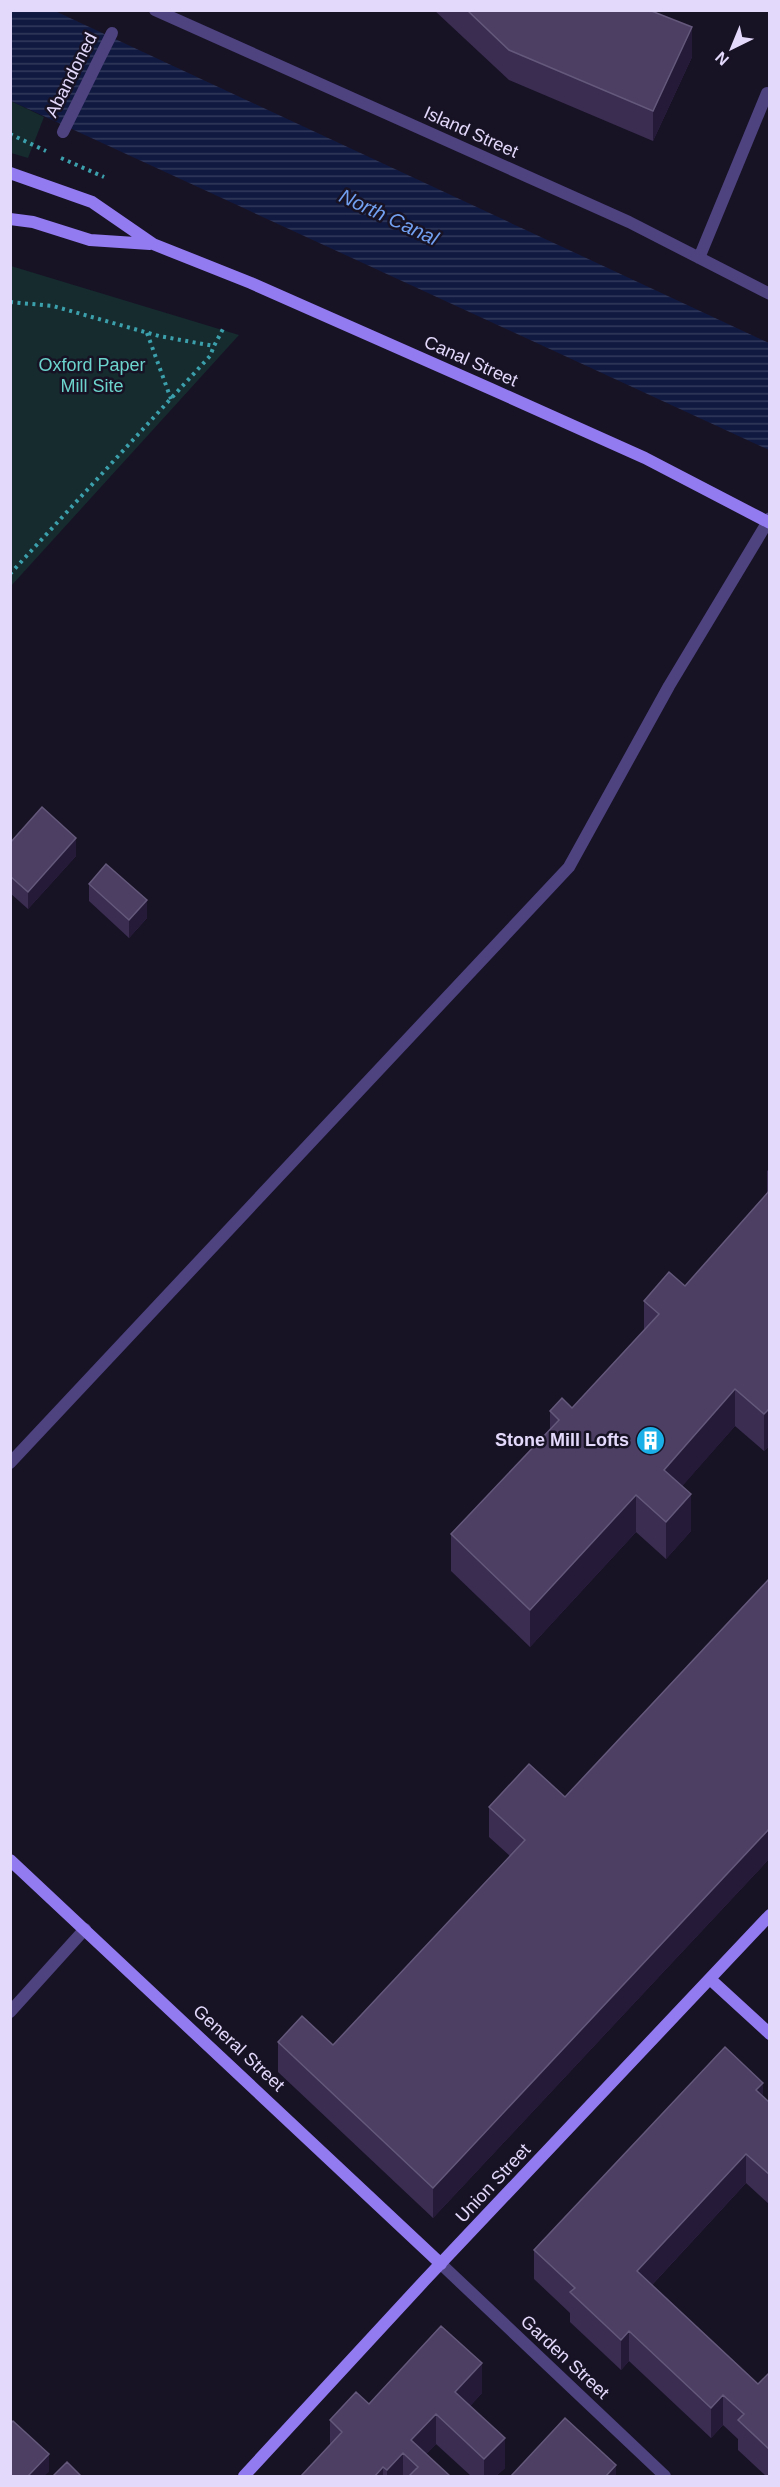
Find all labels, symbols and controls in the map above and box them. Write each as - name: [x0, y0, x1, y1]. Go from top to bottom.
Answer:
- north arrow: [702, 18, 762, 78]
- street label: Abandoned: [41, 29, 101, 121]
- text: N: [712, 48, 732, 69]
- street label: Island Street: [421, 102, 521, 162]
- water label: North Canal: [336, 184, 443, 250]
- street label: Canal Street: [421, 332, 521, 390]
- park label: Oxford Paper Mill Site: [38, 355, 146, 396]
- building icon: Stone Mill Lofts: [634, 1424, 666, 1456]
- place label: Stone Mill Lofts: [495, 1430, 629, 1450]
- street label: General Street: [189, 2001, 289, 2095]
- street label: Union Street: [452, 2140, 534, 2226]
- street label: Garden Street: [517, 2311, 613, 2403]

